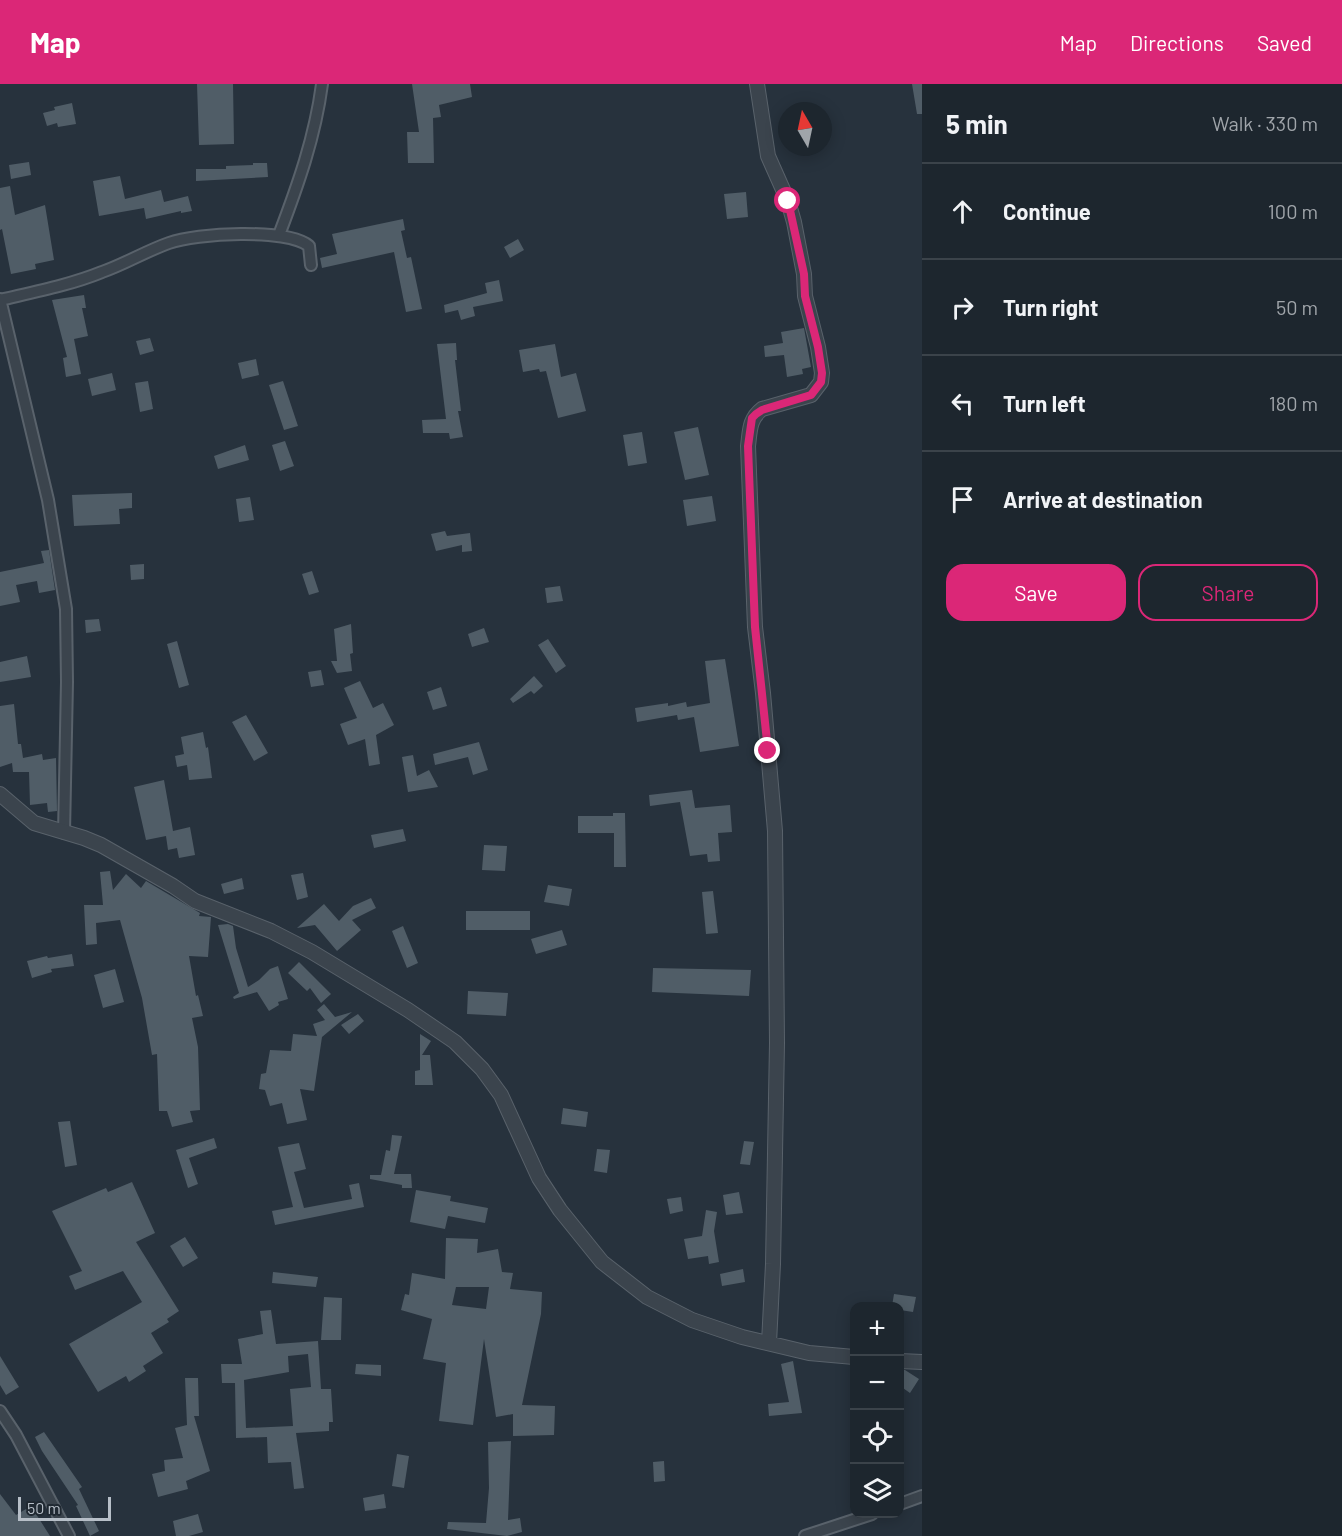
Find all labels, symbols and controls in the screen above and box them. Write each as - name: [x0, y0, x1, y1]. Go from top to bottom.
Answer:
- text: Map: [30, 25, 81, 59]
- text: Map: [1060, 30, 1097, 55]
- text: Directions: [1130, 30, 1224, 55]
- text: Saved: [1257, 30, 1312, 55]
- north arrow: [778, 102, 832, 156]
- text: 5 min: [946, 108, 1008, 139]
- text: Walk · 330 m: [1212, 111, 1318, 135]
- route start: [774, 187, 800, 213]
- icon: ahead: [946, 195, 979, 228]
- text: Continue: [1003, 198, 1091, 224]
- text: 100 m: [1268, 199, 1318, 223]
- icon: right: [946, 291, 979, 324]
- text: Turn right: [1003, 294, 1098, 320]
- text: 50 m: [1276, 295, 1318, 319]
- icon: left: [946, 387, 979, 420]
- text: Turn left: [1003, 390, 1086, 416]
- text: 180 m: [1269, 391, 1318, 415]
- icon: arrive: [946, 483, 979, 516]
- text: Arrive at destination: [1003, 486, 1202, 512]
- button: Save: [946, 564, 1126, 621]
- button: Share: [1138, 564, 1318, 621]
- route end: [754, 737, 780, 763]
- map controls: [850, 1302, 904, 1518]
- button: +: [850, 1302, 904, 1356]
- button: −: [850, 1356, 904, 1410]
- button: locate: [850, 1410, 904, 1464]
- button: layers: [850, 1464, 904, 1518]
- scale bar: [18, 1494, 111, 1522]
- text: 50 m: [27, 1498, 61, 1517]

